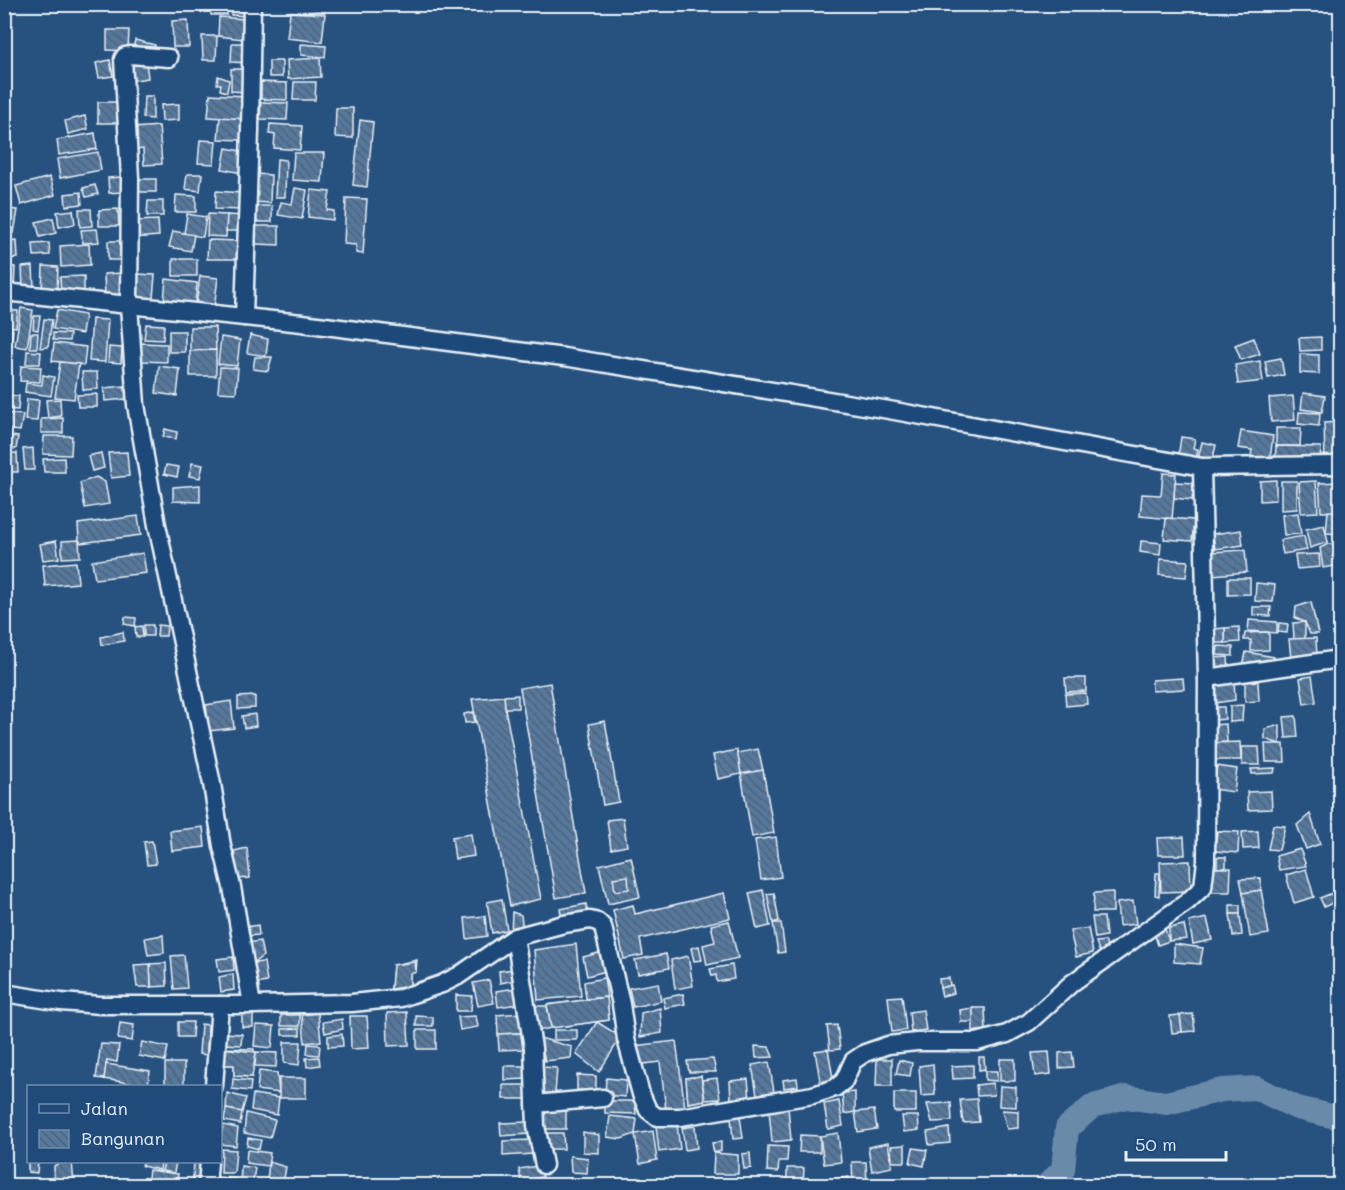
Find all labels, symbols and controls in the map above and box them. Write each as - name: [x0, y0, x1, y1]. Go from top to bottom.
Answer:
- legend: [27, 1085, 222, 1163]
- text: Jalan: [81, 1096, 128, 1120]
- scale bar: [1126, 1124, 1226, 1162]
- text: Bangunan: [81, 1126, 165, 1150]
- text: 50 m: [1135, 1132, 1177, 1156]

